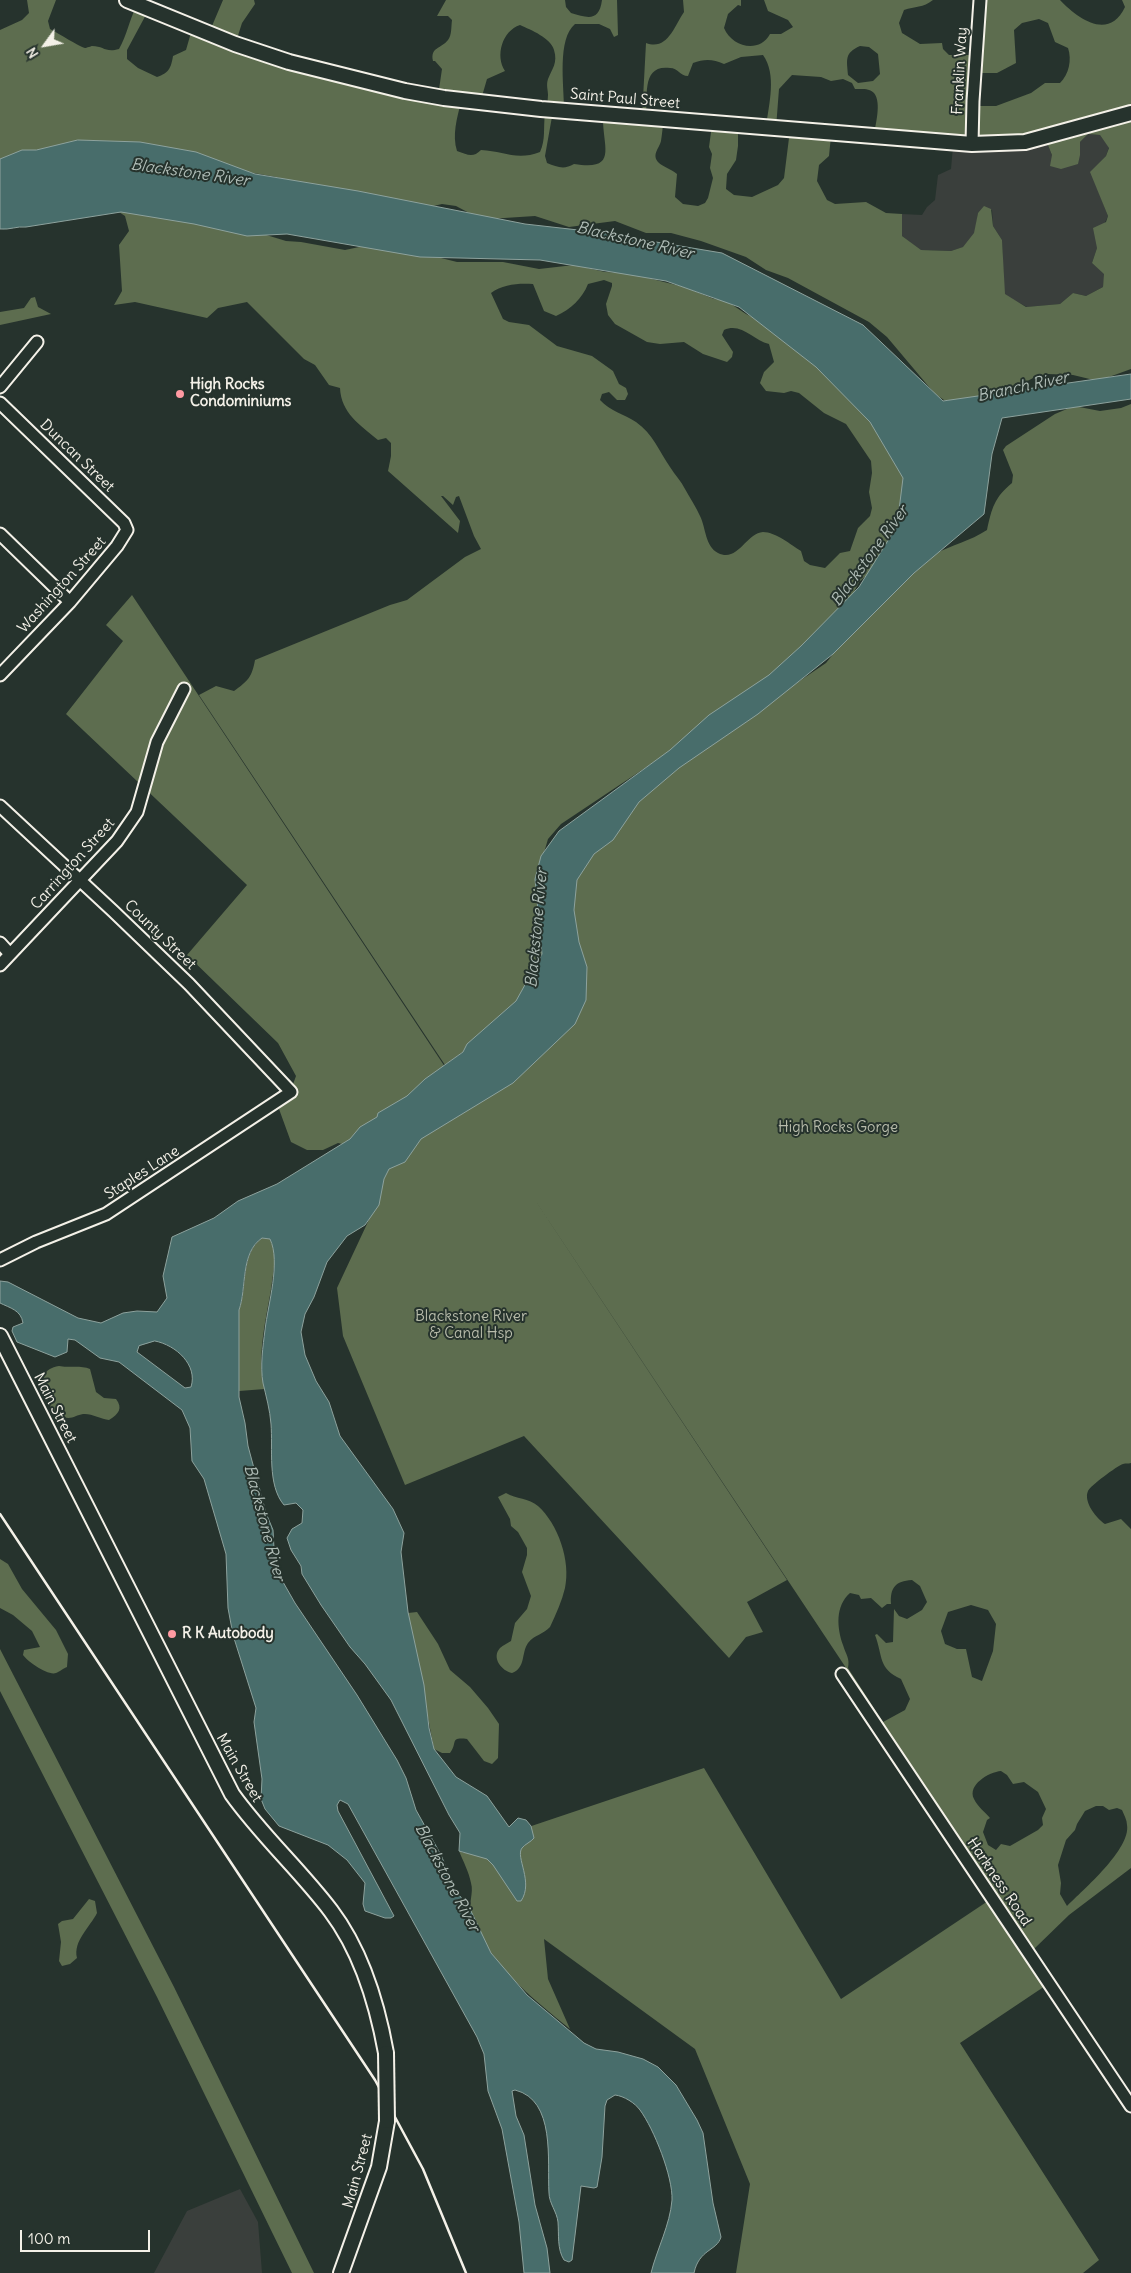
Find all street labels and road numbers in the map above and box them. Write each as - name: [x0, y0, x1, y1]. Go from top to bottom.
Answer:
- street label: Franklin Way: [949, 27, 971, 115]
- street label: Saint Paul Street: [569, 85, 681, 113]
- street label: Duncan Street: [36, 416, 118, 496]
- street label: Washington Street: [14, 533, 110, 637]
- street label: Carrington Street: [27, 815, 119, 913]
- street label: County Street: [120, 896, 200, 974]
- street label: Staples Lane: [101, 1142, 183, 1204]
- street label: Main Street: [30, 1370, 80, 1446]
- street label: Main Street: [212, 1730, 266, 1806]
- street label: Harkness Road: [963, 1835, 1035, 1929]
- street label: Main Street: [339, 2132, 377, 2210]

